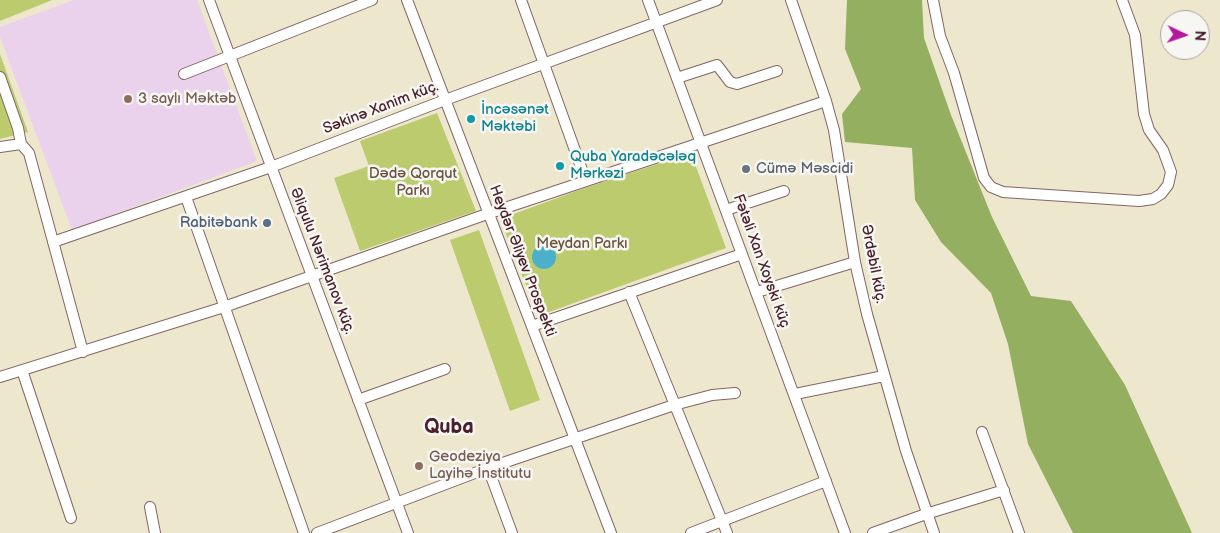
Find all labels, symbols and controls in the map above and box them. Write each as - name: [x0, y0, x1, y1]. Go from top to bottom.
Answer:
- north arrow: [1160, 10, 1210, 60]
- text: N: [1191, 30, 1208, 41]
- street label: Səkinə Xanim küç.: [321, 78, 441, 138]
- place label: 3 saylı Məktəb: [138, 90, 237, 108]
- marker: 3 saylı Məktəb: [122, 93, 134, 105]
- place label: İncəsənət Məktəbi: [481, 101, 549, 136]
- marker: İncəsənət Məktəbi: [465, 113, 477, 125]
- place label: Quba Yaradəcələq Mərkəzi: [570, 148, 696, 183]
- marker: Quba Yaradəcələq Mərkəzi: [554, 160, 566, 172]
- place label: Cümə Məscidi: [756, 160, 853, 178]
- marker: Cümə Məscidi: [740, 163, 752, 175]
- park label: Dədə Qorqut Parkı: [369, 165, 457, 200]
- street label: Heydər Əliyev Prospekti: [485, 183, 559, 339]
- street label: Əliqulu Nərimanov küç.: [286, 185, 358, 337]
- street label: Fətəli Xan Xoyski küç: [728, 192, 794, 330]
- place label: Rabitəbank: [180, 214, 257, 232]
- marker: Rabitəbank: [261, 217, 273, 229]
- street label: Ərdəbil küç.: [857, 223, 889, 305]
- park label: Meydan Parkı: [536, 235, 628, 253]
- district label: Quba: [424, 416, 474, 440]
- place label: Geodeziya Layihə İnstitutu: [429, 448, 531, 483]
- marker: Geodeziya Layihə İnstitutu: [413, 460, 425, 472]

